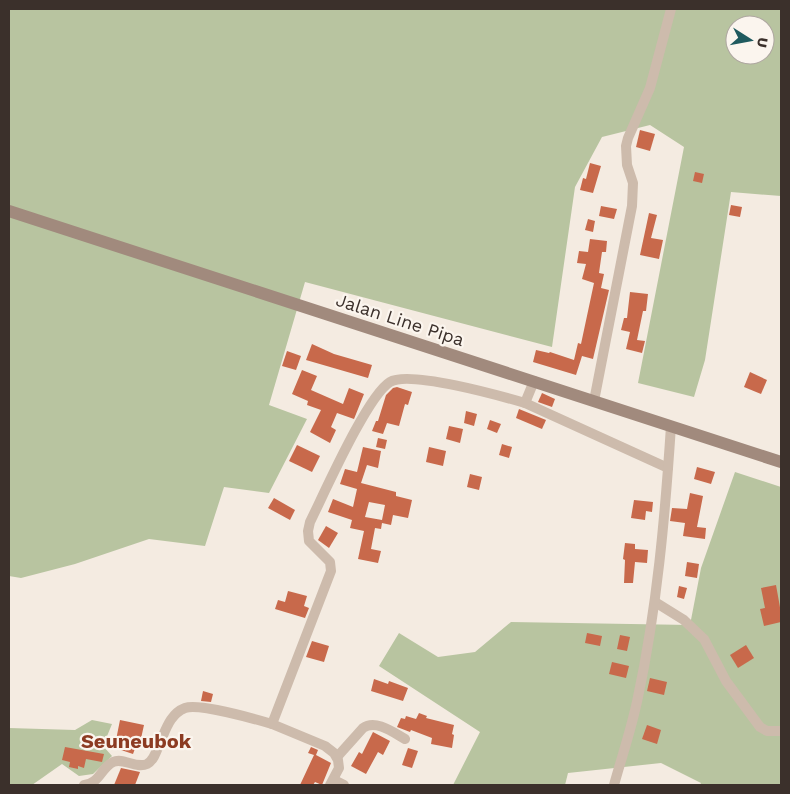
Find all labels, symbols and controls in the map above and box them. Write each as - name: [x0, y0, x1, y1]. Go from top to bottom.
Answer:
- north arrow: [725, 15, 775, 65]
- text: U: [754, 36, 772, 49]
- street label: Jalan Line Pipa: [333, 289, 467, 350]
- district label: Seuneubok: [81, 729, 192, 753]

